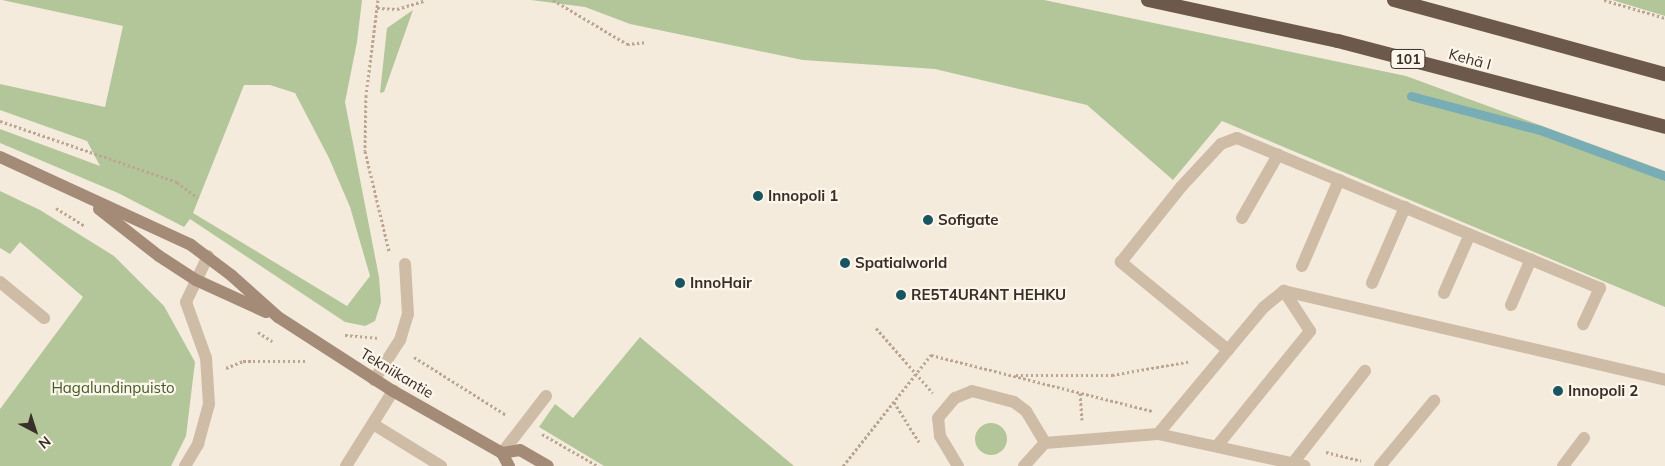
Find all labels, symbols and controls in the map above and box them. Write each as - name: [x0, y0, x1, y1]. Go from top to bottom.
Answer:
- street label: Kehä I: [1447, 45, 1493, 73]
- road number: 101: [1389, 48, 1427, 70]
- place label: Innopoli 1: [768, 187, 838, 205]
- marker: Innopoli 1: [752, 190, 764, 202]
- place label: Sofigate: [938, 211, 998, 229]
- marker: Sofigate: [922, 214, 934, 226]
- place label: Spatialworld: [855, 254, 947, 272]
- marker: Spatialworld: [839, 257, 851, 269]
- place label: InnoHair: [690, 274, 752, 292]
- marker: InnoHair: [674, 277, 686, 289]
- place label: RE5T4UR4NT HEHKU: [911, 286, 1066, 304]
- marker: RE5T4UR4NT HEHKU: [895, 289, 907, 301]
- street label: Tekniikantie: [357, 344, 437, 402]
- park label: Hagalundinpuisto: [51, 379, 175, 397]
- place label: Innopoli 2: [1568, 382, 1638, 400]
- marker: Innopoli 2: [1552, 385, 1564, 397]
- north arrow: [10, 406, 60, 456]
- text: N: [35, 432, 54, 453]

